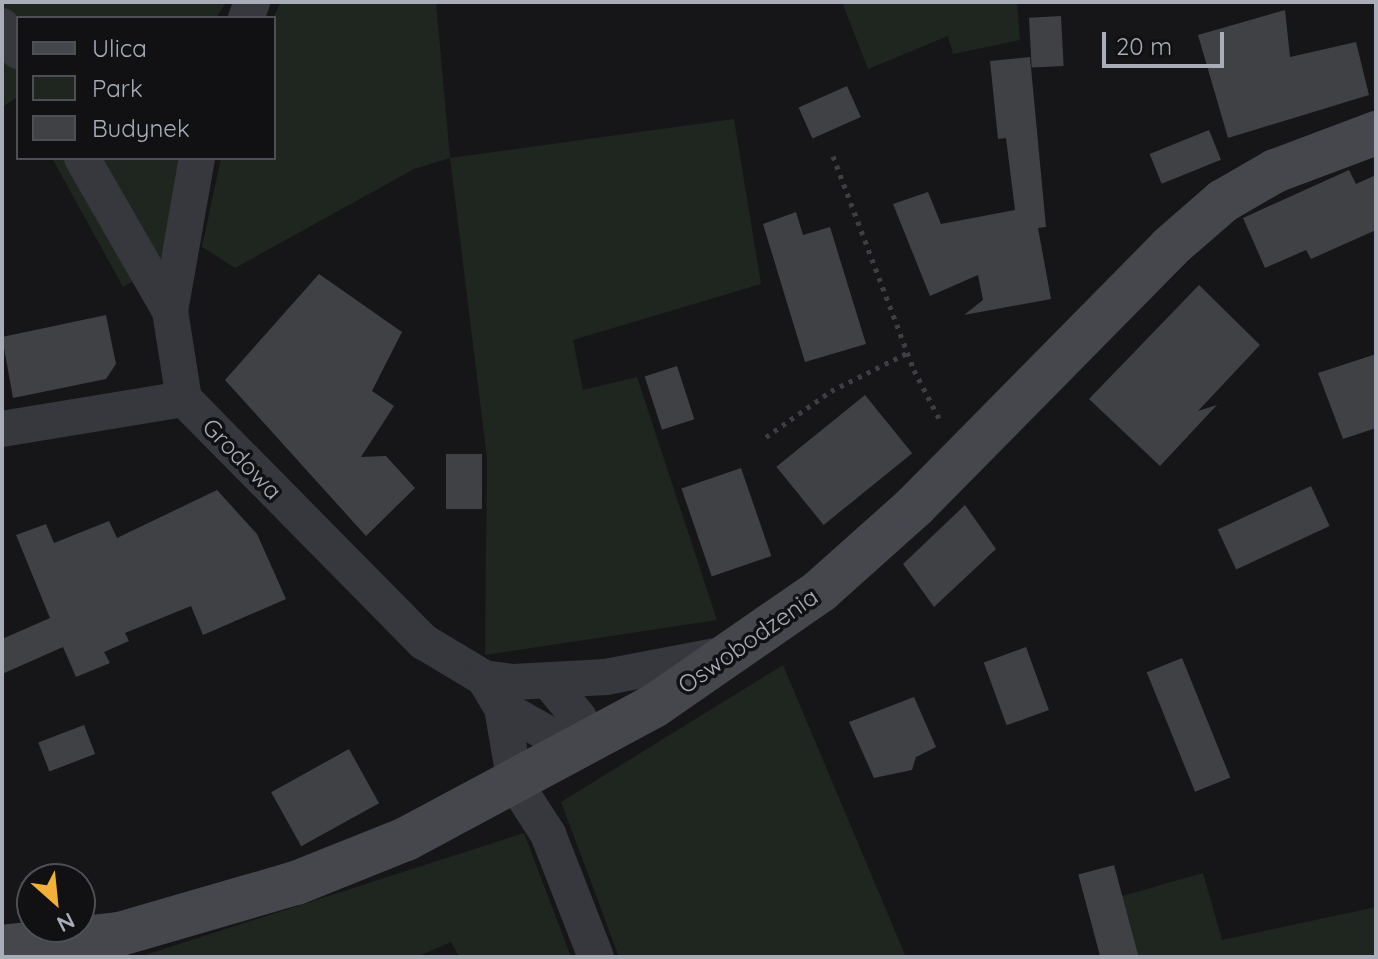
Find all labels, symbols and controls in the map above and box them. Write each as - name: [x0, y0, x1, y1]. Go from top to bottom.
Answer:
- legend: [16, 16, 276, 160]
- scale bar: [1106, 16, 1228, 66]
- text: 20 m: [1116, 31, 1172, 61]
- text: Ulica: [92, 33, 147, 63]
- text: Park: [92, 73, 143, 103]
- text: Budynek: [92, 113, 190, 143]
- street label: Grodowa: [196, 412, 288, 506]
- street label: Oswobodzenia: [673, 582, 823, 700]
- north arrow: [16, 863, 96, 943]
- text: N: [52, 906, 80, 939]

